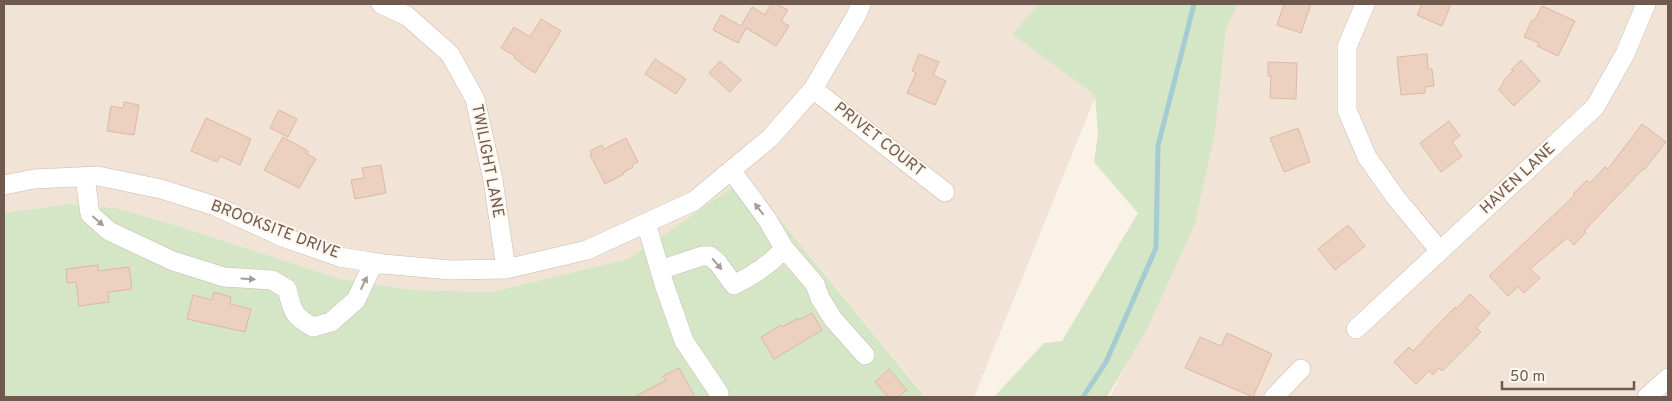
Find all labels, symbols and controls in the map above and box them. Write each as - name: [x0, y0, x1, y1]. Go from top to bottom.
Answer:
- street label: PRIVET COURT: [830, 98, 928, 182]
- street label: TWILIGHT LANE: [466, 102, 508, 220]
- street label: HAVEN LANE: [1476, 139, 1560, 219]
- street label: BROOKSITE DRIVE: [208, 196, 342, 264]
- one-way arrow: [753, 203, 764, 216]
- one-way arrow: [92, 216, 105, 227]
- one-way arrow: [711, 257, 722, 270]
- one-way arrow: [240, 275, 256, 283]
- one-way arrow: [360, 276, 368, 290]
- scale bar: [1502, 358, 1634, 390]
- text: 50 m: [1510, 368, 1545, 387]

